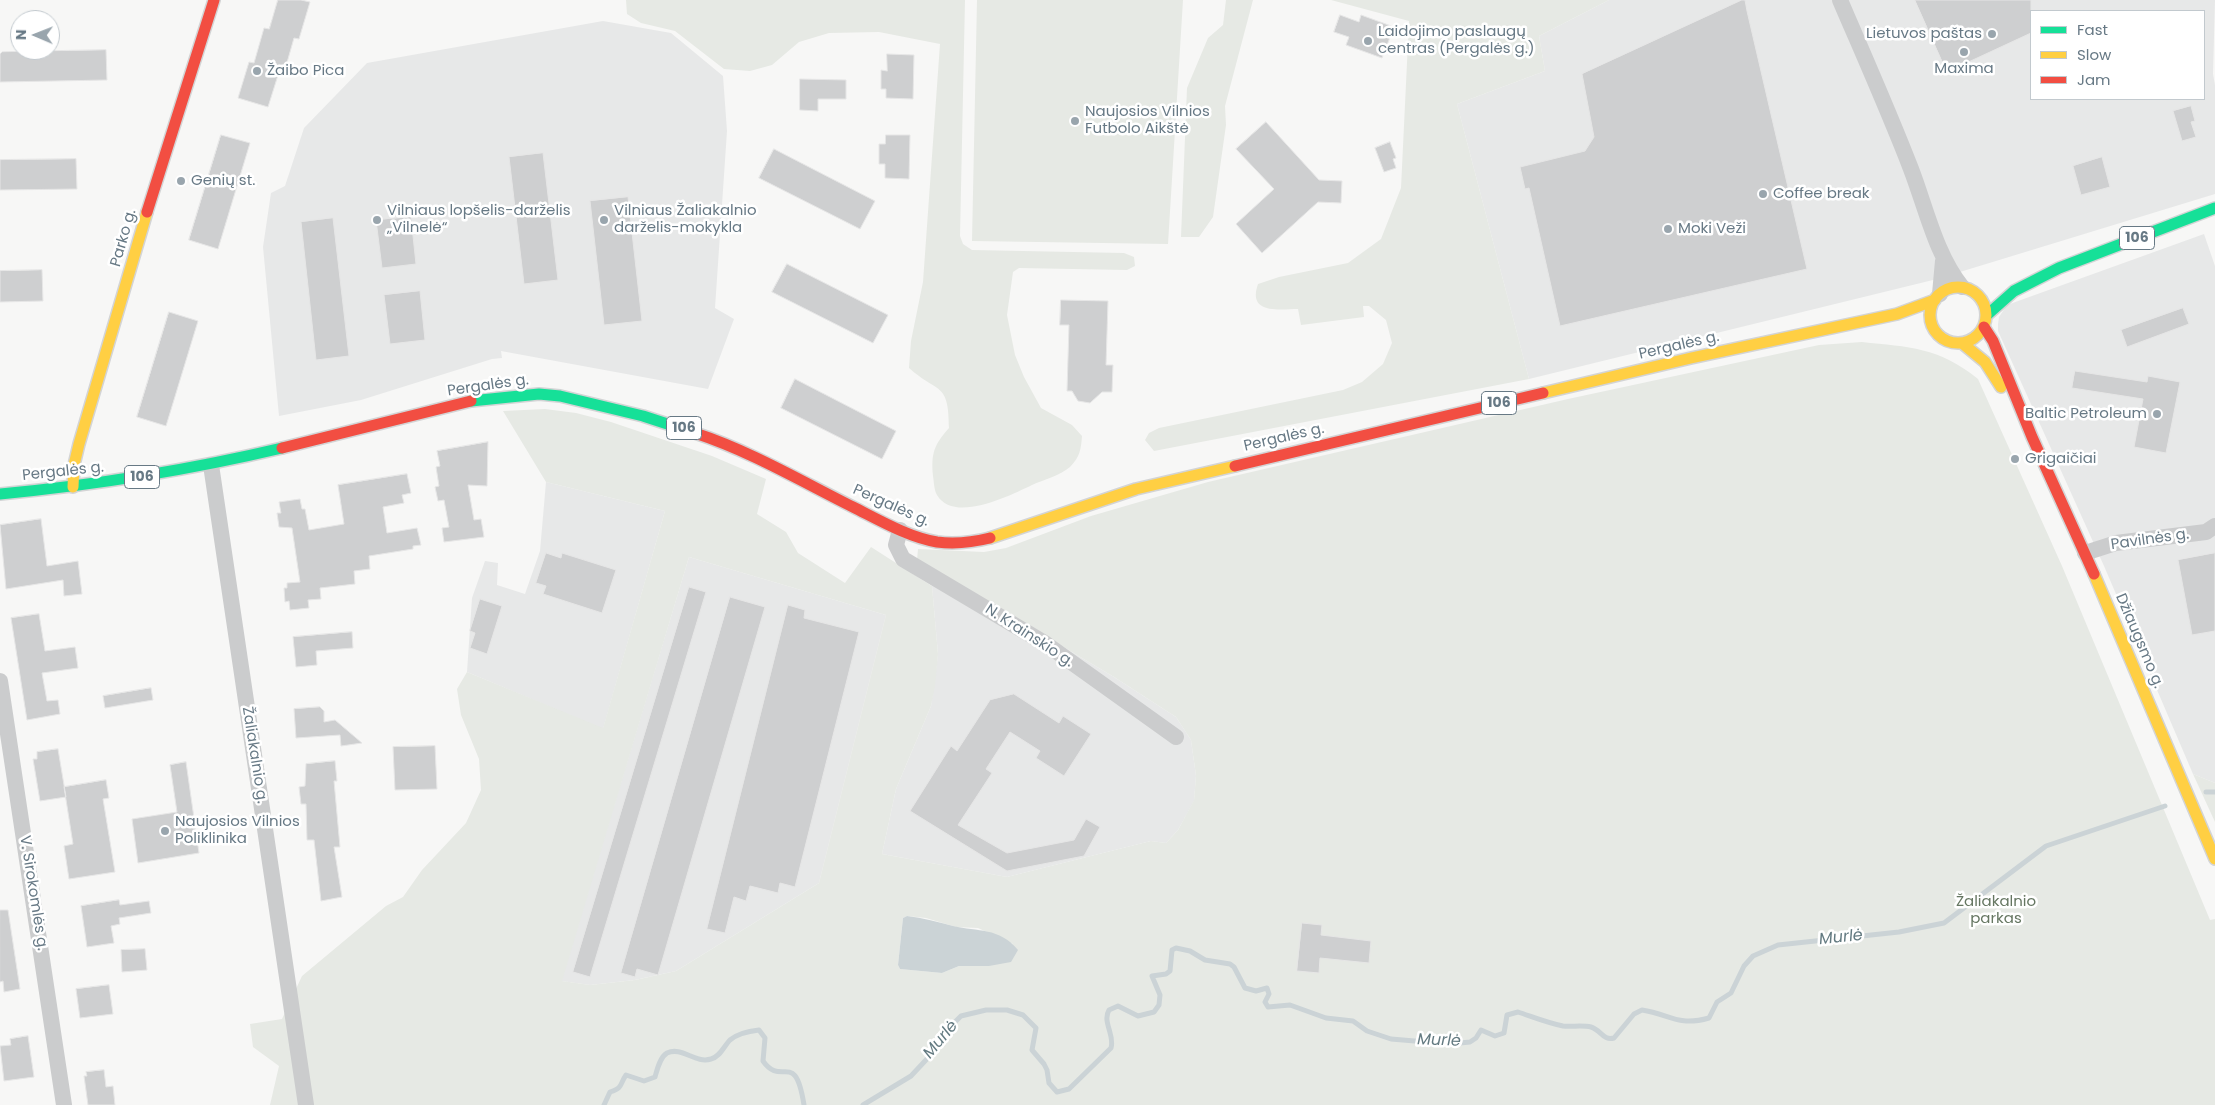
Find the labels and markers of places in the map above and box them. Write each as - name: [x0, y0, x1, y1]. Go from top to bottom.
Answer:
- place label: Laidojimo paslaugų centras (Pergalės g.): [1378, 23, 1535, 58]
- place label: Lietuvos paštas: [1866, 25, 1982, 43]
- marker: Lietuvos paštas: [1986, 28, 1998, 40]
- marker: Laidojimo paslaugų centras (Pergalės g.): [1362, 35, 1374, 47]
- marker: Maxima: [1958, 46, 1970, 58]
- place label: Maxima: [1934, 60, 1994, 78]
- place label: Žaibo Pica: [267, 62, 344, 80]
- marker: Žaibo Pica: [251, 65, 263, 77]
- place label: Naujosios Vilnios Futbolo Aikštė: [1085, 103, 1210, 138]
- marker: Naujosios Vilnios Futbolo Aikštė: [1069, 115, 1081, 127]
- place label: Genių st.: [191, 172, 255, 190]
- marker: Genių st.: [175, 175, 187, 187]
- place label: Coffee break: [1773, 185, 1870, 203]
- marker: Coffee break: [1757, 188, 1769, 200]
- place label: Vilniaus lopšelis-darželis „Vilnelė“: [387, 202, 571, 237]
- place label: Vilniaus Žaliakalnio darželis-mokykla: [614, 202, 757, 237]
- marker: Vilniaus lopšelis-darželis „Vilnelė“: [371, 214, 383, 226]
- marker: Vilniaus Žaliakalnio darželis-mokykla: [598, 214, 610, 226]
- place label: Moki Veži: [1678, 220, 1746, 238]
- marker: Moki Veži: [1662, 223, 1674, 235]
- place label: Baltic Petroleum: [2025, 405, 2147, 423]
- marker: Baltic Petroleum: [2151, 408, 2163, 420]
- place label: Grigaičiai: [2025, 450, 2097, 468]
- marker: Grigaičiai: [2009, 453, 2021, 465]
- place label: Naujosios Vilnios Poliklinika: [175, 813, 300, 848]
- marker: Naujosios Vilnios Poliklinika: [159, 825, 171, 837]

